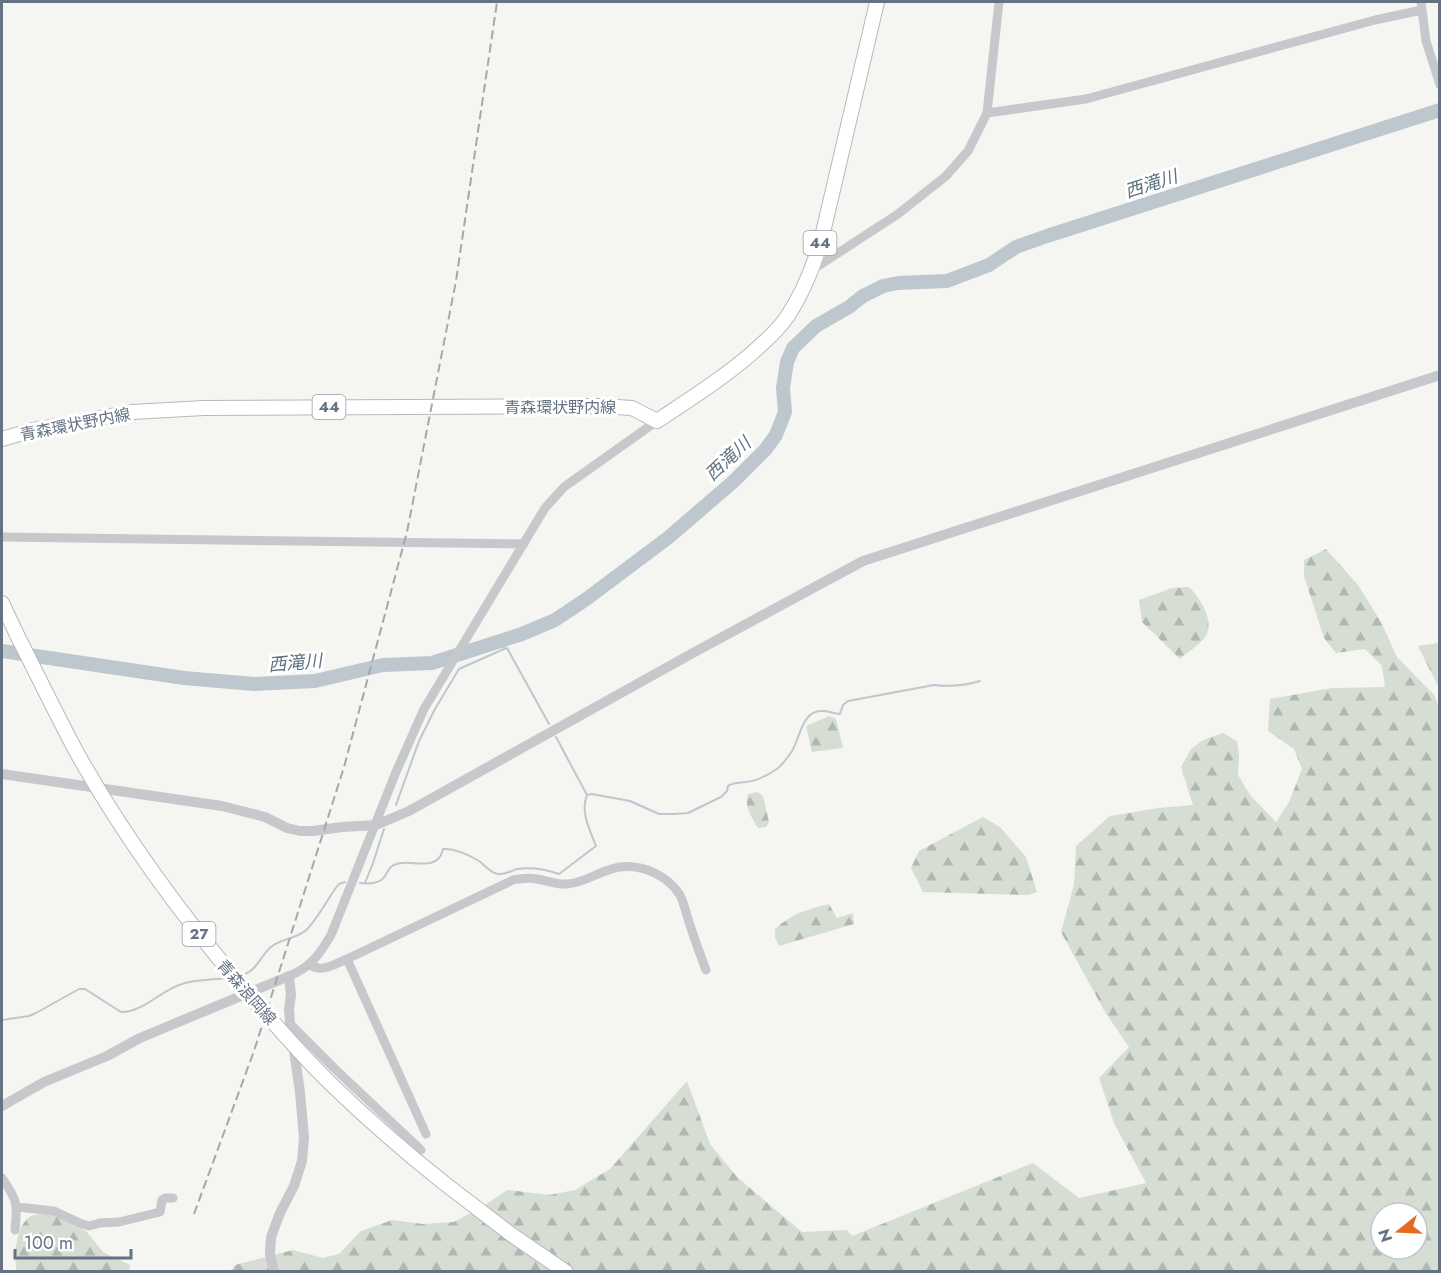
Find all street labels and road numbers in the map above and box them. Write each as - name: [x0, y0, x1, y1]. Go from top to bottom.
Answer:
- road number: 44: [804, 231, 836, 255]
- road number: 44: [312, 395, 346, 419]
- street label: 青森環状野内線: [504, 396, 616, 419]
- street label: 青森環状野内線: [18, 403, 132, 446]
- road number: 27: [182, 922, 216, 946]
- street label: 青森浪岡線: [212, 955, 282, 1030]

